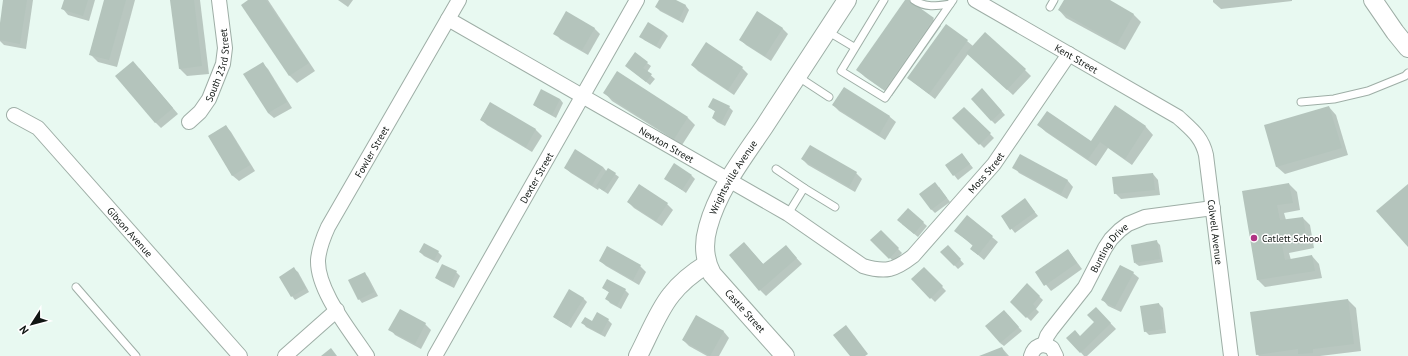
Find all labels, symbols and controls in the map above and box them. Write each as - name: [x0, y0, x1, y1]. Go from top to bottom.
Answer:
- street label: South 23rd Street: [202, 27, 232, 104]
- street label: Kent Street: [1052, 41, 1101, 76]
- street label: Fowler Street: [352, 123, 392, 180]
- street label: Newton Street: [637, 123, 697, 166]
- street label: Wrightsville Avenue: [706, 137, 760, 217]
- street label: Dexter Street: [517, 149, 556, 206]
- street label: Moss Street: [965, 149, 1007, 196]
- street label: Colwell Avenue: [1205, 199, 1226, 265]
- street label: Gibson Avenue: [104, 204, 156, 260]
- street label: Bunting Drive: [1087, 220, 1131, 275]
- place label: Catlett School: [1262, 232, 1322, 245]
- marker: Catlett School: [1249, 233, 1259, 243]
- street label: Castle Street: [722, 286, 768, 336]
- north arrow: [12, 304, 52, 344]
- text: N: [16, 323, 32, 337]

